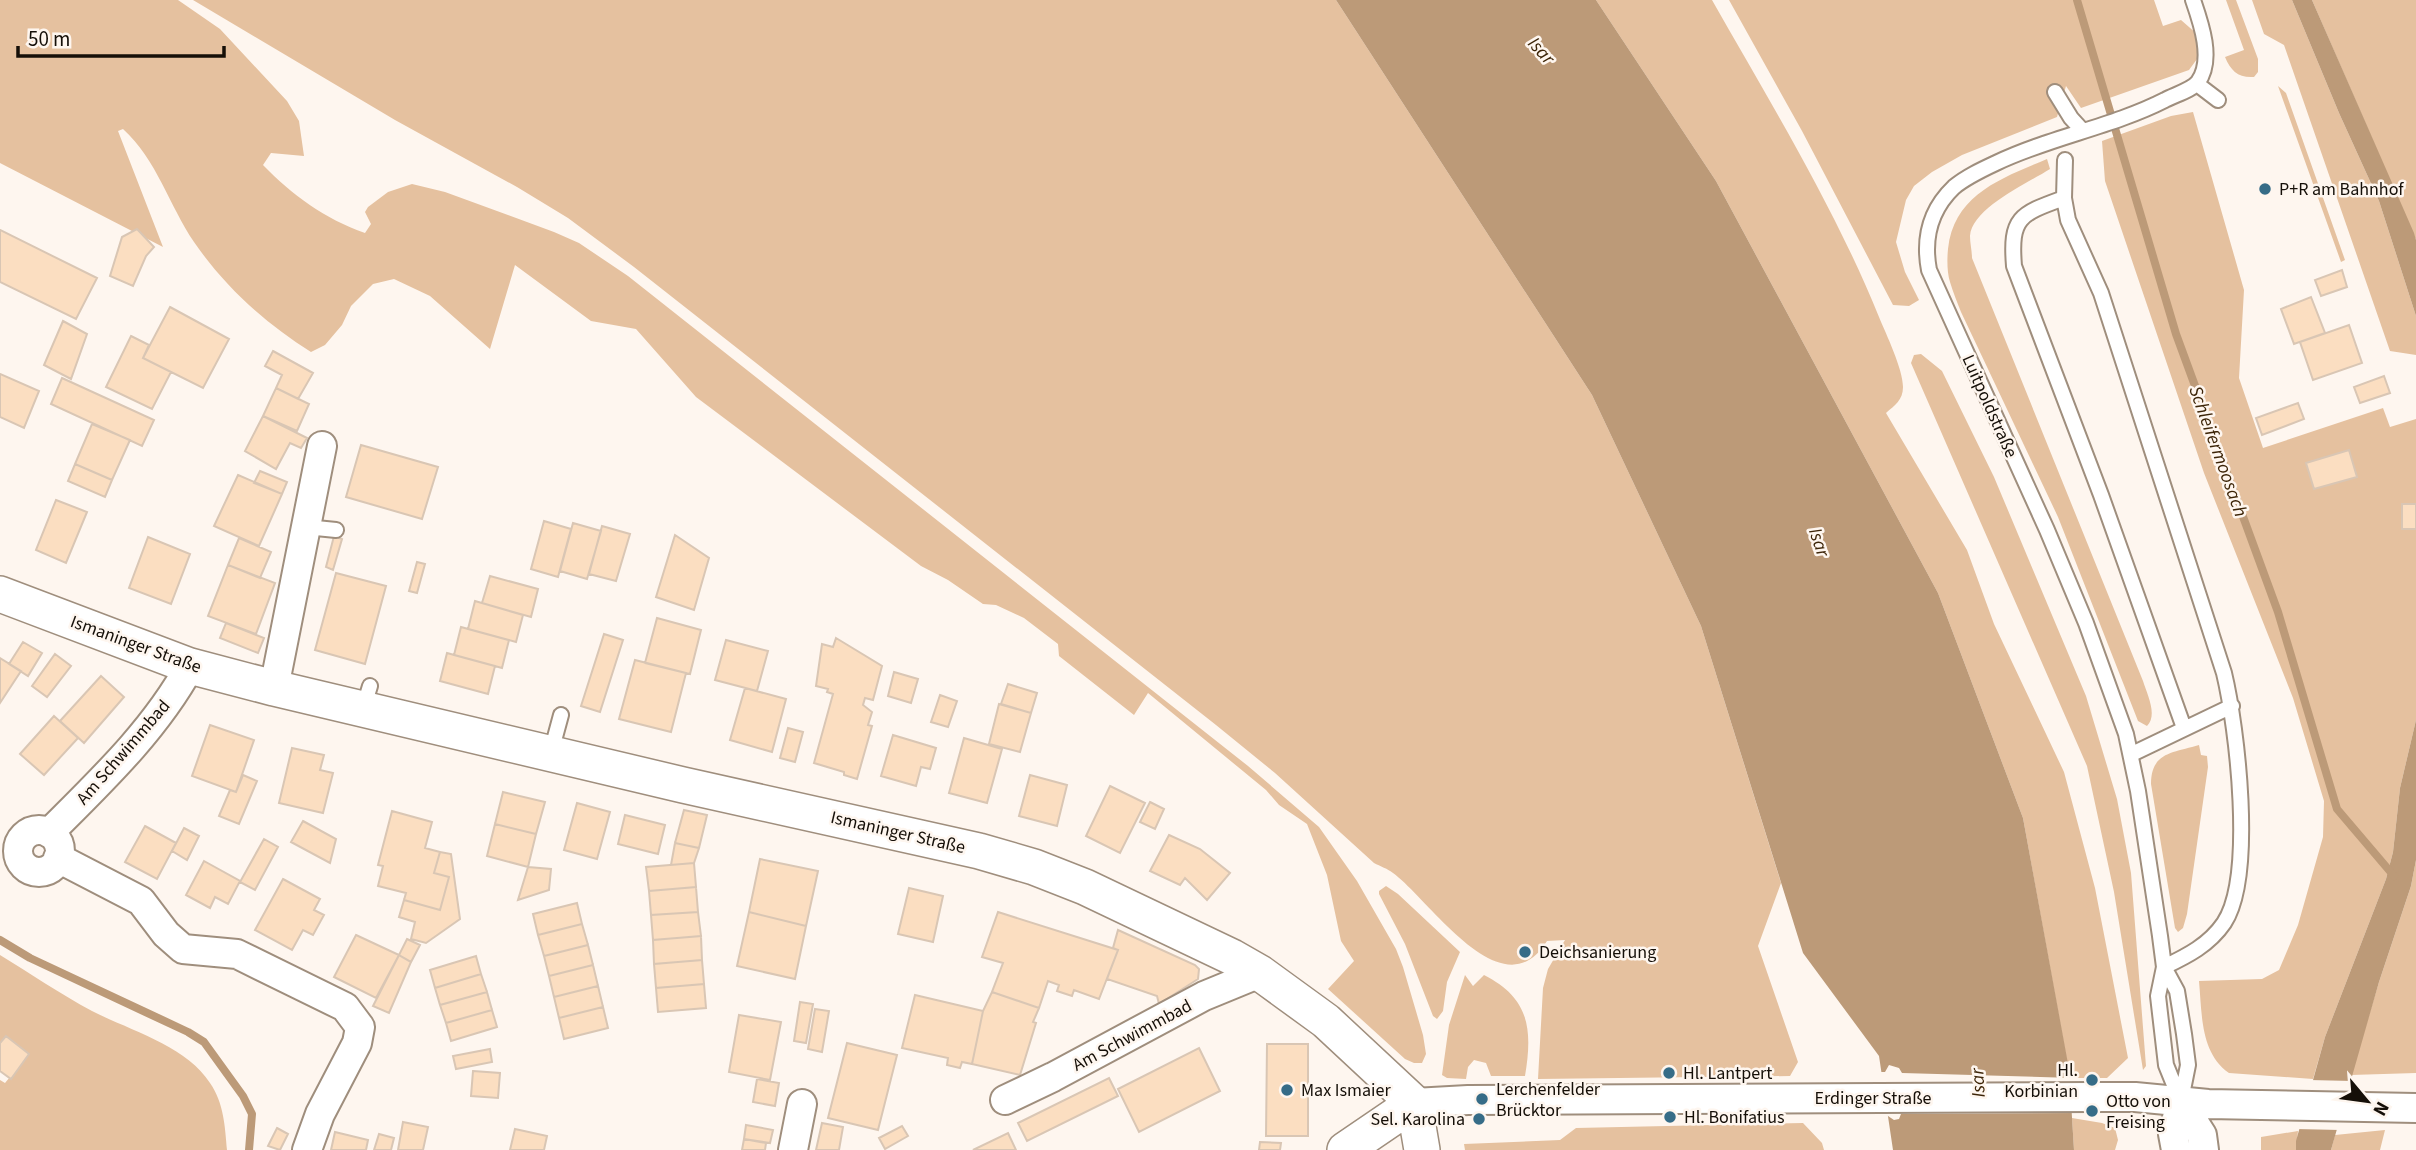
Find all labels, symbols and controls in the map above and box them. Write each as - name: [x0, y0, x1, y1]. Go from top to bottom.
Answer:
- scale bar: [18, 14, 224, 58]
- text: 50 m: [28, 24, 70, 54]
- water label: Isar: [1521, 31, 1562, 72]
- place label: P+R am Bahnhof: [2279, 177, 2404, 202]
- marker: P+R am Bahnhof: [2257, 181, 2273, 197]
- street label: Luitpoldstraße: [1956, 351, 2023, 462]
- water label: Schleifermoosach: [2181, 382, 2254, 521]
- water label: Isar: [1801, 524, 1837, 562]
- street label: Ismaninger Straße: [67, 609, 205, 680]
- street label: Am Schwimmbad: [71, 694, 176, 810]
- street label: Ismaninger Straße: [828, 805, 968, 860]
- place label: Deichsanierung: [1539, 940, 1656, 965]
- marker: Deichsanierung: [1517, 944, 1533, 960]
- street label: Am Schwimmbad: [1068, 993, 1196, 1077]
- place label: Hl. Korbinian: [2004, 1058, 2078, 1104]
- place label: Hl. Lantpert: [1683, 1061, 1772, 1086]
- marker: Hl. Lantpert: [1661, 1065, 1677, 1081]
- water label: Isar: [1964, 1066, 1993, 1098]
- north arrow: [2332, 1066, 2402, 1136]
- marker: Hl. Korbinian: [2084, 1072, 2100, 1088]
- place label: Lerchenfelder Brücktor: [1496, 1077, 1601, 1123]
- place label: Max Ismaier: [1301, 1078, 1391, 1103]
- marker: Max Ismaier: [1279, 1082, 1295, 1098]
- street label: Erdinger Straße: [1815, 1086, 1932, 1111]
- place label: Otto von Freising: [2106, 1089, 2171, 1135]
- marker: Lerchenfelder Brücktor: [1474, 1091, 1490, 1107]
- text: N: [2366, 1096, 2395, 1121]
- marker: Otto von Freising: [2084, 1103, 2100, 1119]
- place label: Hl. Bonifatius: [1684, 1105, 1785, 1130]
- place label: Sel. Karolina: [1371, 1107, 1465, 1132]
- marker: Hl. Bonifatius: [1662, 1109, 1678, 1125]
- marker: Sel. Karolina: [1471, 1111, 1487, 1127]

